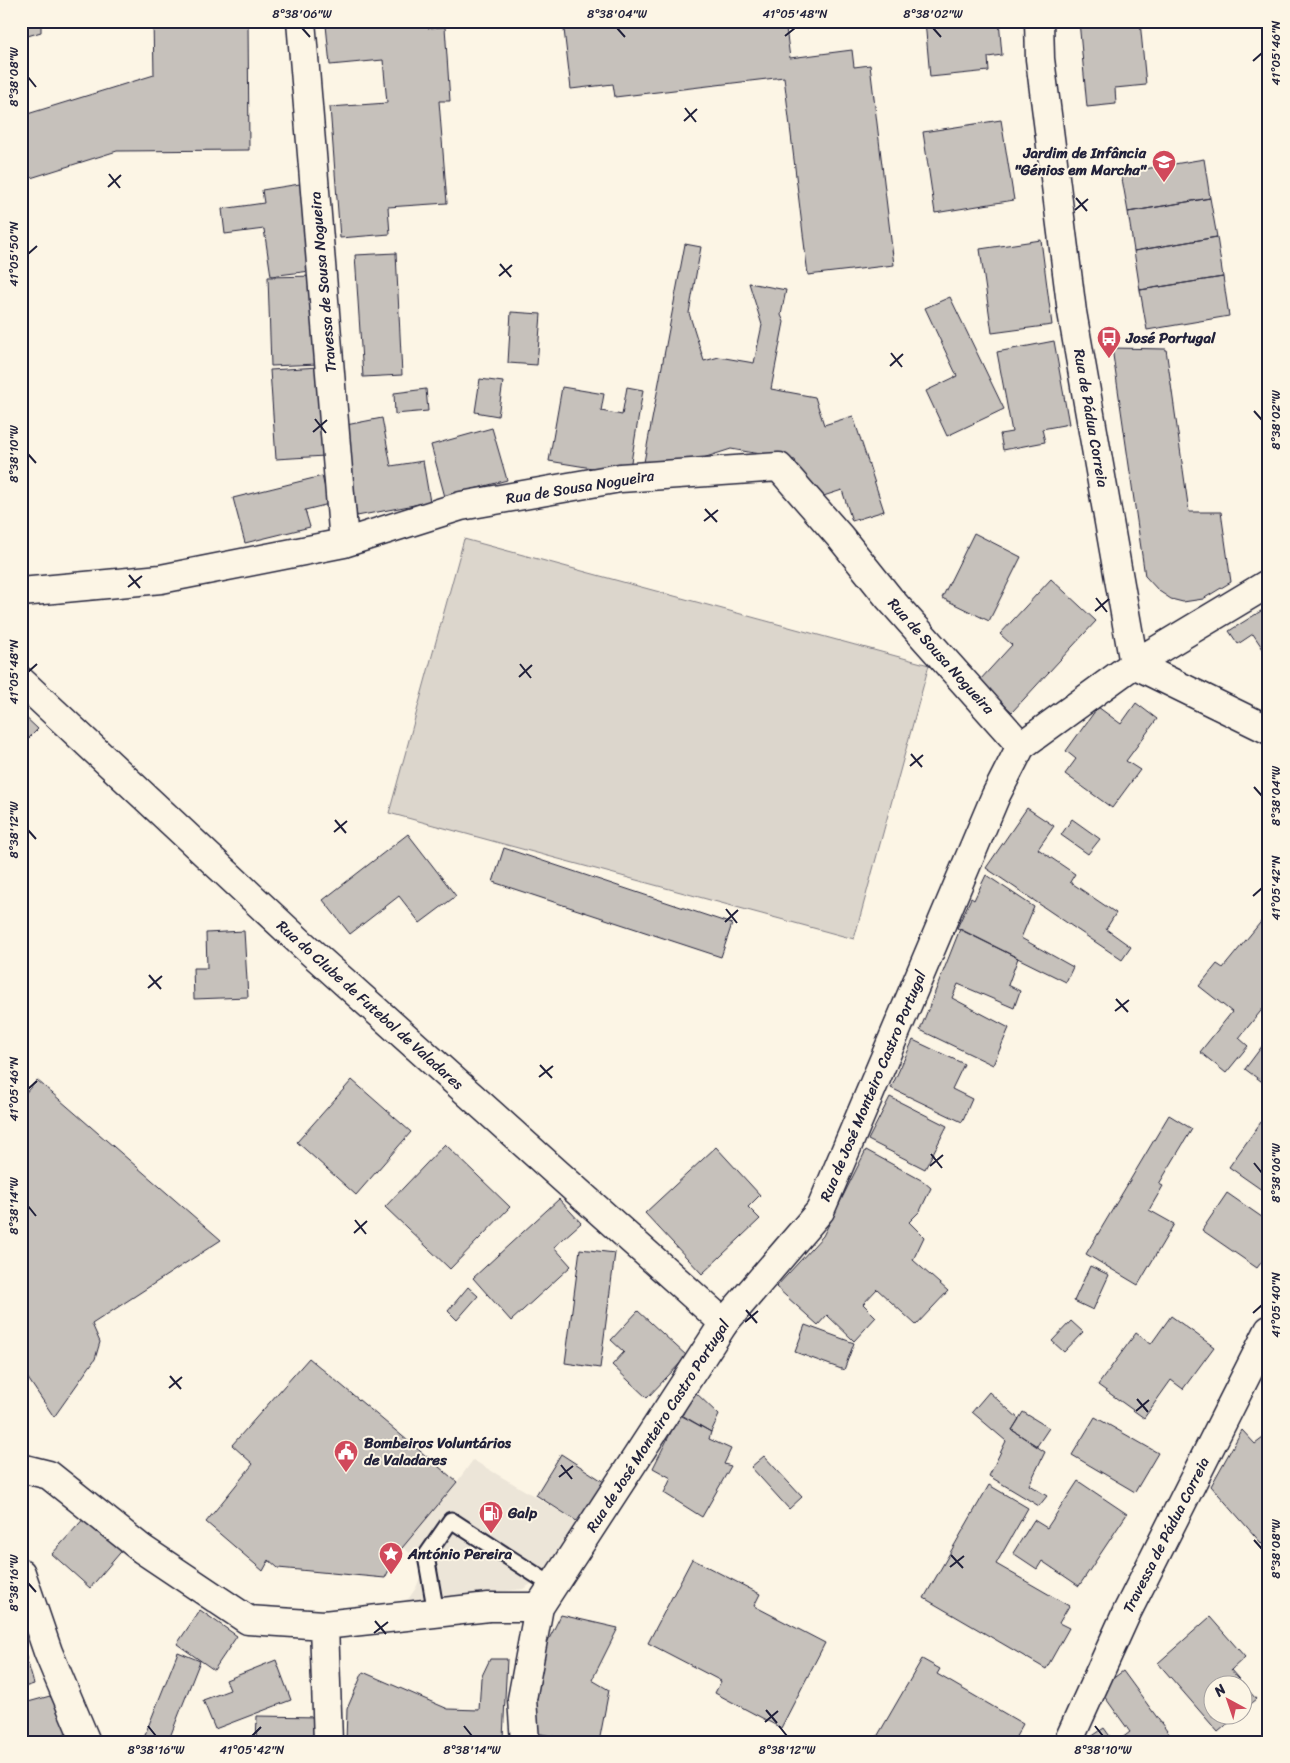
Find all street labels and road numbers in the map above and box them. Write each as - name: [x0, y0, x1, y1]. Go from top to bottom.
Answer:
- street label: Travessa de Sousa Nogueira: [302, 190, 344, 373]
- street label: Rua de Pádua Correia: [1066, 347, 1116, 490]
- street label: Rua de Sousa Nogueira: [504, 462, 656, 512]
- street label: Rua de Sousa Nogueira: [881, 592, 1001, 721]
- street label: Rua do Clube de Futebol de Valadares: [270, 914, 470, 1097]
- street label: Rua de José Monteiro Castro Portugal: [812, 966, 934, 1206]
- street label: Rua de José Monteiro Castro Portugal: [579, 1314, 737, 1538]
- street label: Travessa de Pádua Correia: [1115, 1452, 1217, 1618]

